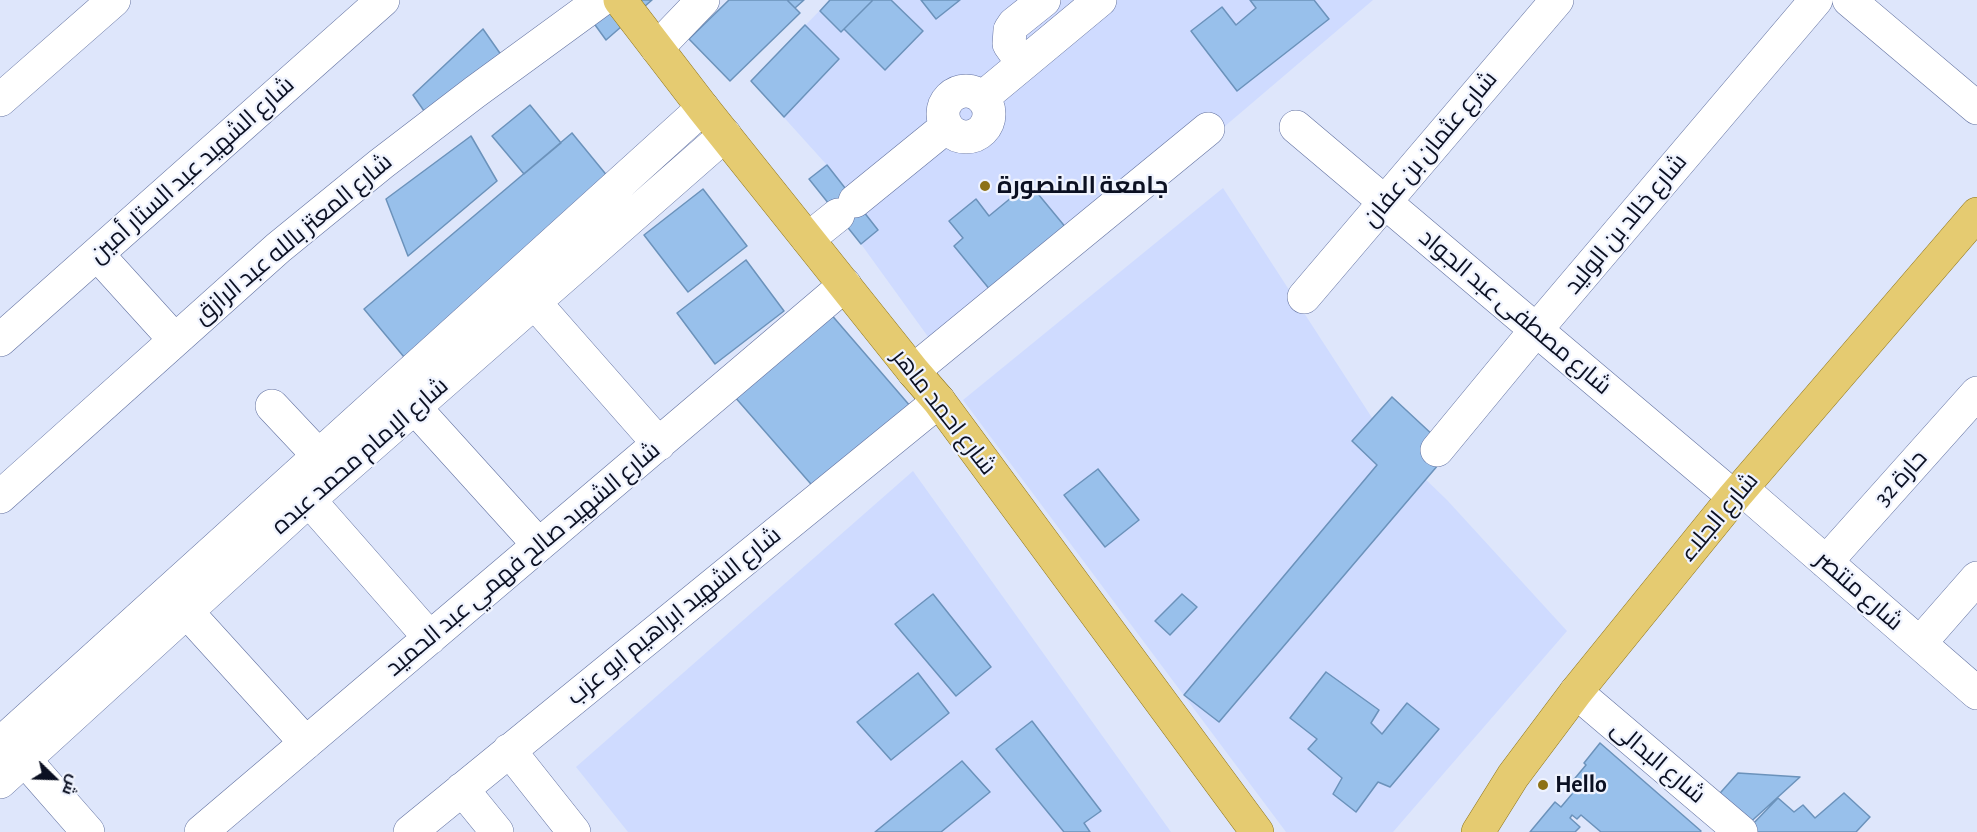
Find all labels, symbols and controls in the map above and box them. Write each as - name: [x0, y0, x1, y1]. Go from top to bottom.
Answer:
- street label: شارع عثمان بن عفان: [1356, 65, 1504, 233]
- street label: شارع الشهيد عبد الستار أمين: [84, 70, 300, 270]
- street label: شارع المعتز بالله عبد الرازق: [188, 148, 398, 330]
- street label: شارع خالد بن الوليد: [1559, 148, 1693, 300]
- place label: جامعة المنصورة: [997, 172, 1168, 200]
- marker: جامعة المنصورة: [978, 179, 992, 193]
- street label: شارع مصطفى عبد الجواد: [1413, 223, 1617, 401]
- street label: شارع احمد ماهر: [886, 343, 1002, 481]
- street label: شارع الإمام محمد عبده: [266, 371, 454, 541]
- street label: شارع الشهيد صالح فهمي عبد الحميد: [380, 436, 666, 682]
- street label: حارة 32: [1868, 444, 1934, 512]
- street label: شارع الجلاء: [1674, 467, 1764, 567]
- street label: شارع الشهيد ابراهيم ابو عزب: [561, 521, 787, 711]
- street label: شارع منتصر: [1809, 545, 1909, 637]
- street label: شارع البدالى: [1605, 714, 1711, 810]
- north arrow: [24, 748, 84, 808]
- place label: Hello: [1555, 771, 1607, 799]
- text: ش: [59, 772, 82, 798]
- marker: Hello: [1536, 778, 1550, 792]

